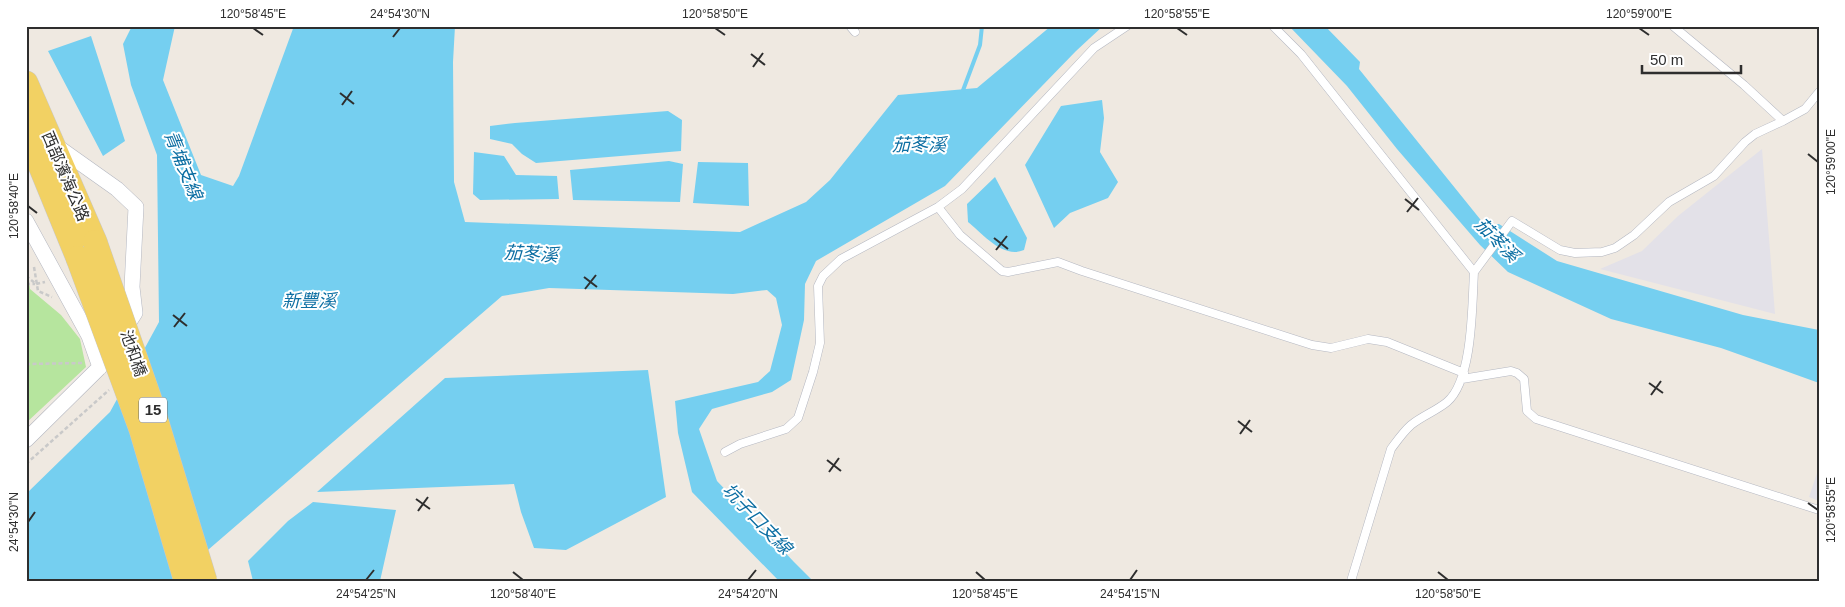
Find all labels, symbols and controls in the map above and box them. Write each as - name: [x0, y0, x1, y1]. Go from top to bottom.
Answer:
- text: 120°58'45"E: [220, 7, 286, 21]
- text: 24°54'30"N: [370, 7, 430, 21]
- text: 120°58'50"E: [682, 7, 748, 21]
- text: 120°58'55"E: [1144, 7, 1210, 21]
- text: 120°59'00"E: [1606, 7, 1672, 21]
- scale bar: [1642, 42, 1741, 74]
- text: 50 m: [1650, 51, 1683, 68]
- water label: 青埔支線: [160, 128, 207, 204]
- street label: 西部濱海公路: [39, 129, 92, 224]
- text: 120°59'00"E: [1824, 129, 1838, 195]
- water label: 茄苳溪: [892, 135, 949, 155]
- text: 120°58'40"E: [7, 173, 21, 239]
- water label: 茄苳溪: [1471, 214, 1525, 268]
- water label: 茄苳溪: [504, 243, 561, 266]
- water label: 新豐溪: [282, 291, 339, 311]
- street label: 池和橋: [118, 328, 149, 379]
- road number: 15: [139, 398, 167, 422]
- text: 120°58'55"E: [1824, 477, 1838, 543]
- water label: 坑子口支線: [719, 480, 797, 560]
- text: 24°54'30"N: [7, 492, 21, 552]
- text: 24°54'25"N: [336, 587, 396, 601]
- text: 120°58'40"E: [490, 587, 556, 601]
- text: 24°54'20"N: [718, 587, 778, 601]
- text: 120°58'45"E: [952, 587, 1018, 601]
- text: 24°54'15"N: [1100, 587, 1160, 601]
- text: 120°58'50"E: [1415, 587, 1481, 601]

